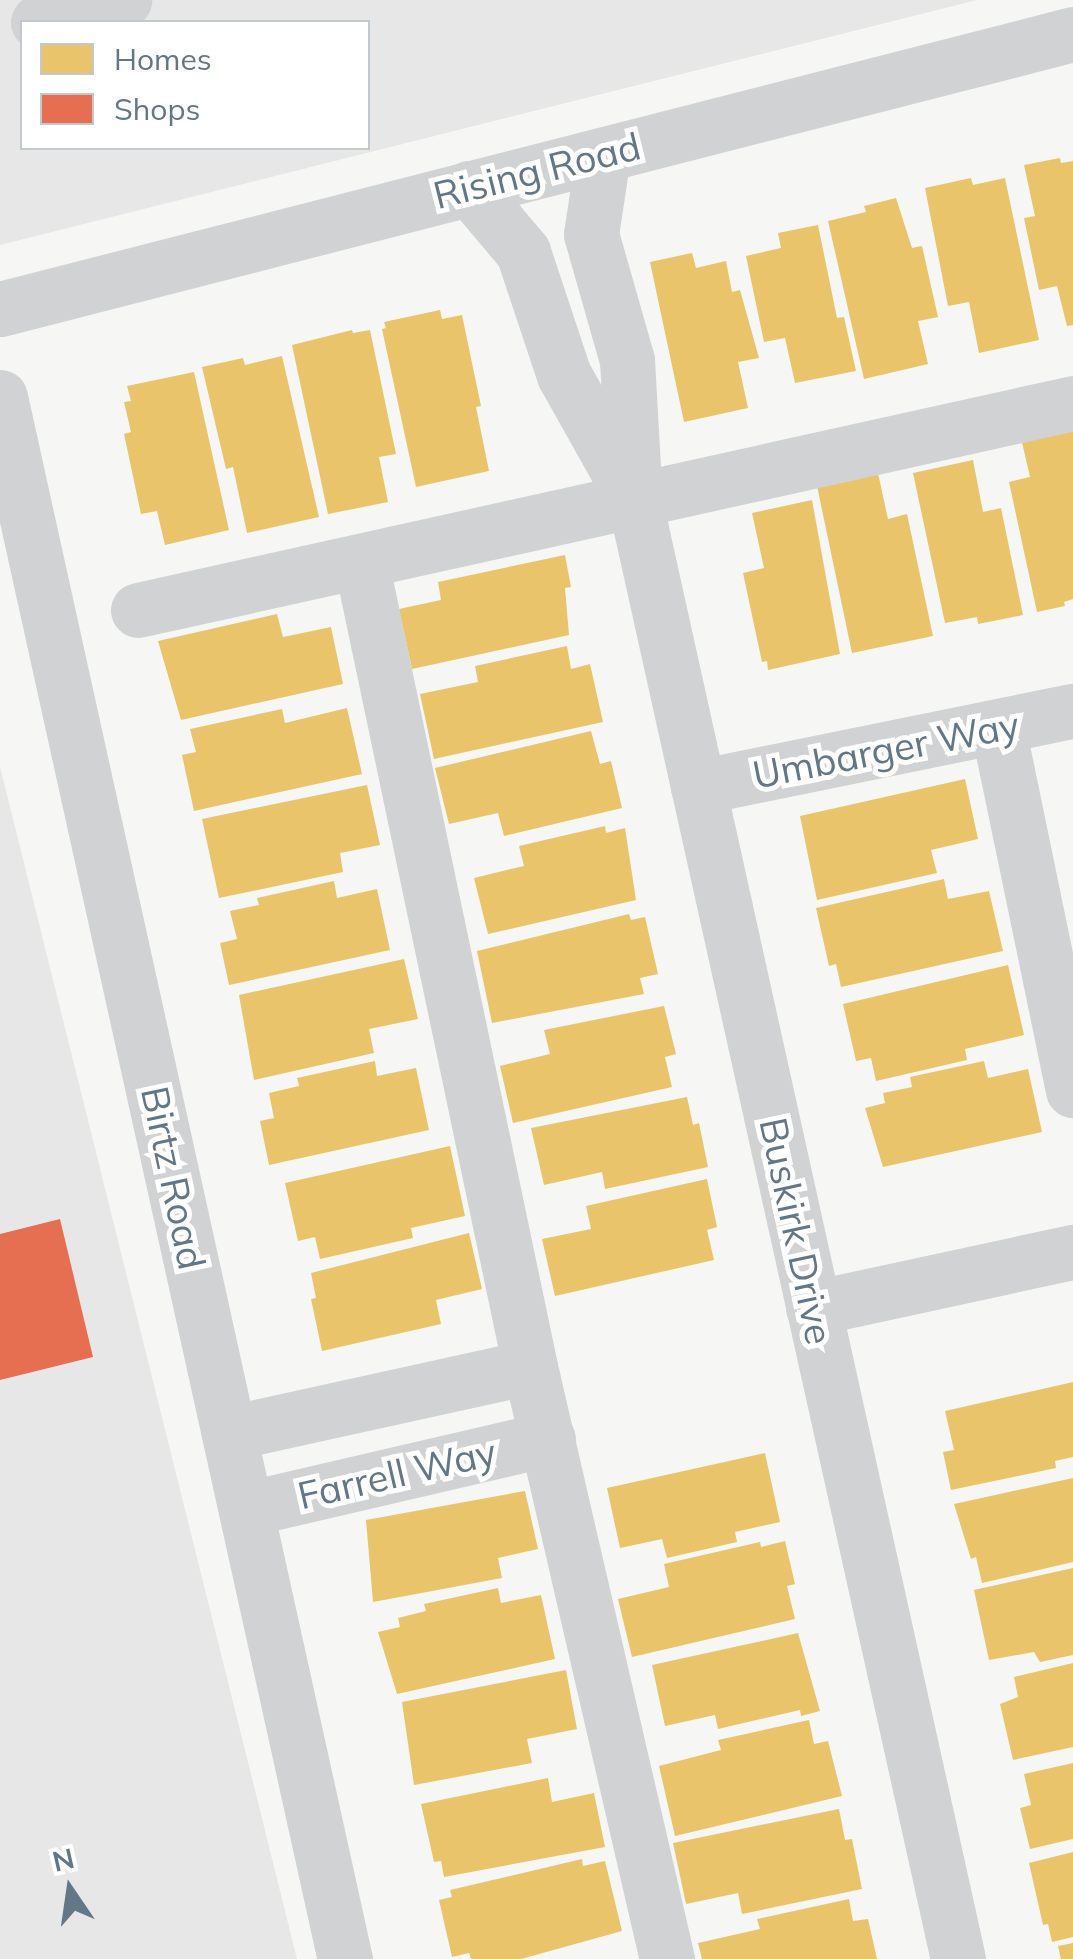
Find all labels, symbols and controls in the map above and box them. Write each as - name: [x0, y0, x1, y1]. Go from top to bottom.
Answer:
- legend: [20, 20, 370, 150]
- text: Homes: [114, 40, 212, 78]
- text: Shops: [114, 90, 200, 128]
- street label: Rising Road: [429, 123, 645, 219]
- street label: Umbarger Way: [749, 702, 1023, 798]
- street label: Birtz Road: [131, 1082, 215, 1274]
- street label: Buskirk Drive: [750, 1114, 842, 1348]
- street label: Farrell Way: [293, 1429, 501, 1519]
- north arrow: [20, 1839, 120, 1939]
- text: N: [49, 1840, 77, 1879]

